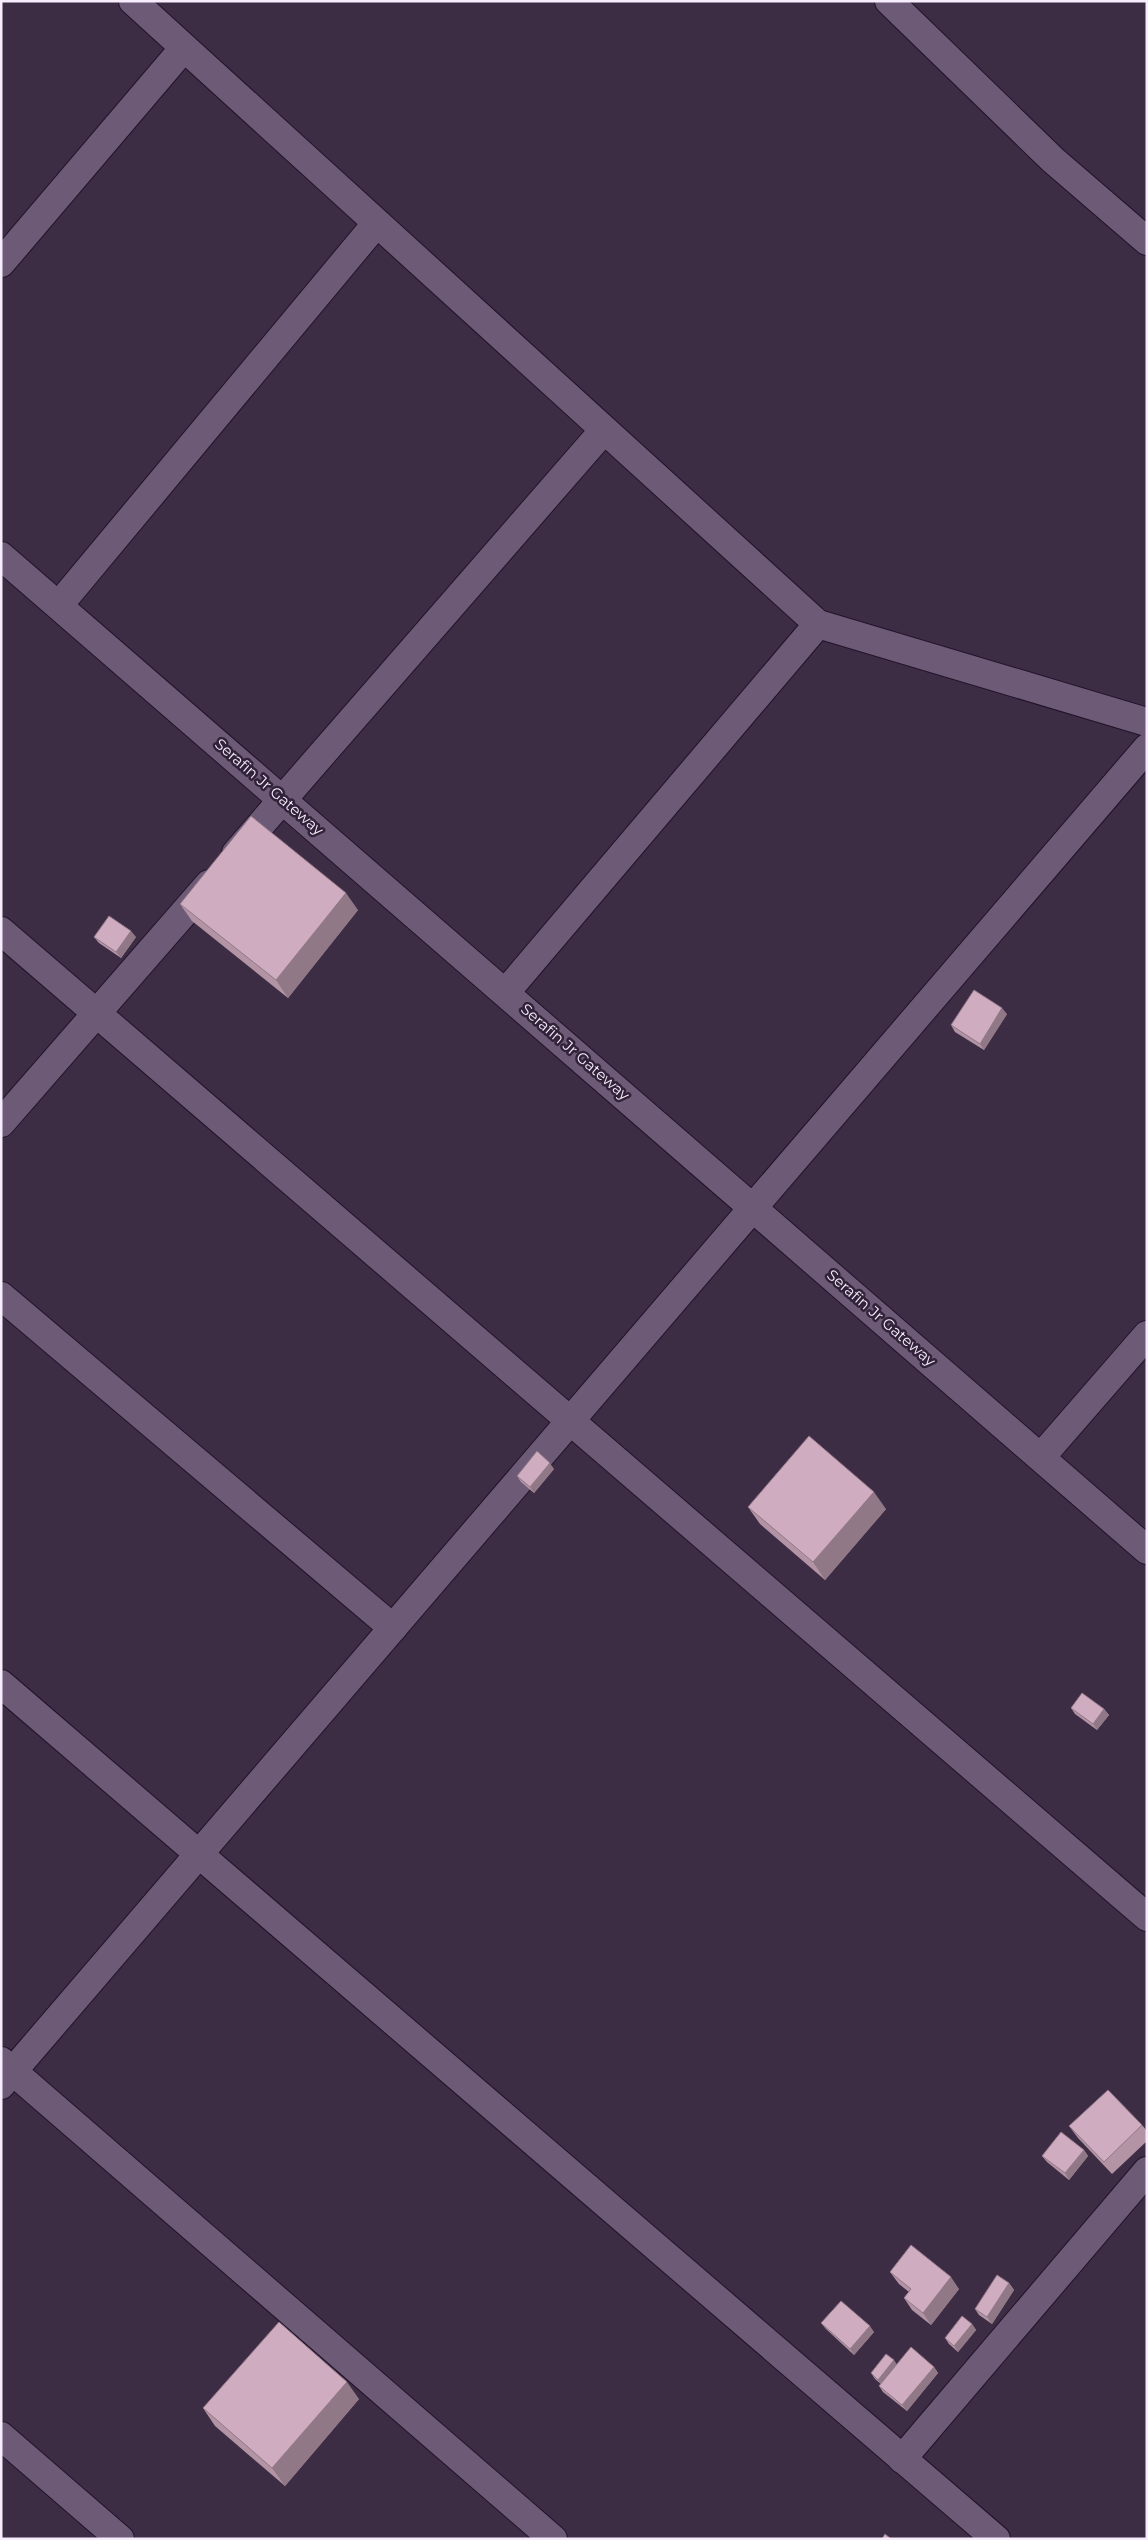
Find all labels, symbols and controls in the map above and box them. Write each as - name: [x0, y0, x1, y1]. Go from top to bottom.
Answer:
- street label: Serafin Jr Gateway: [211, 734, 328, 840]
- street label: Serafin Jr Gateway: [517, 999, 634, 1105]
- street label: Serafin Jr Gateway: [823, 1265, 940, 1371]

